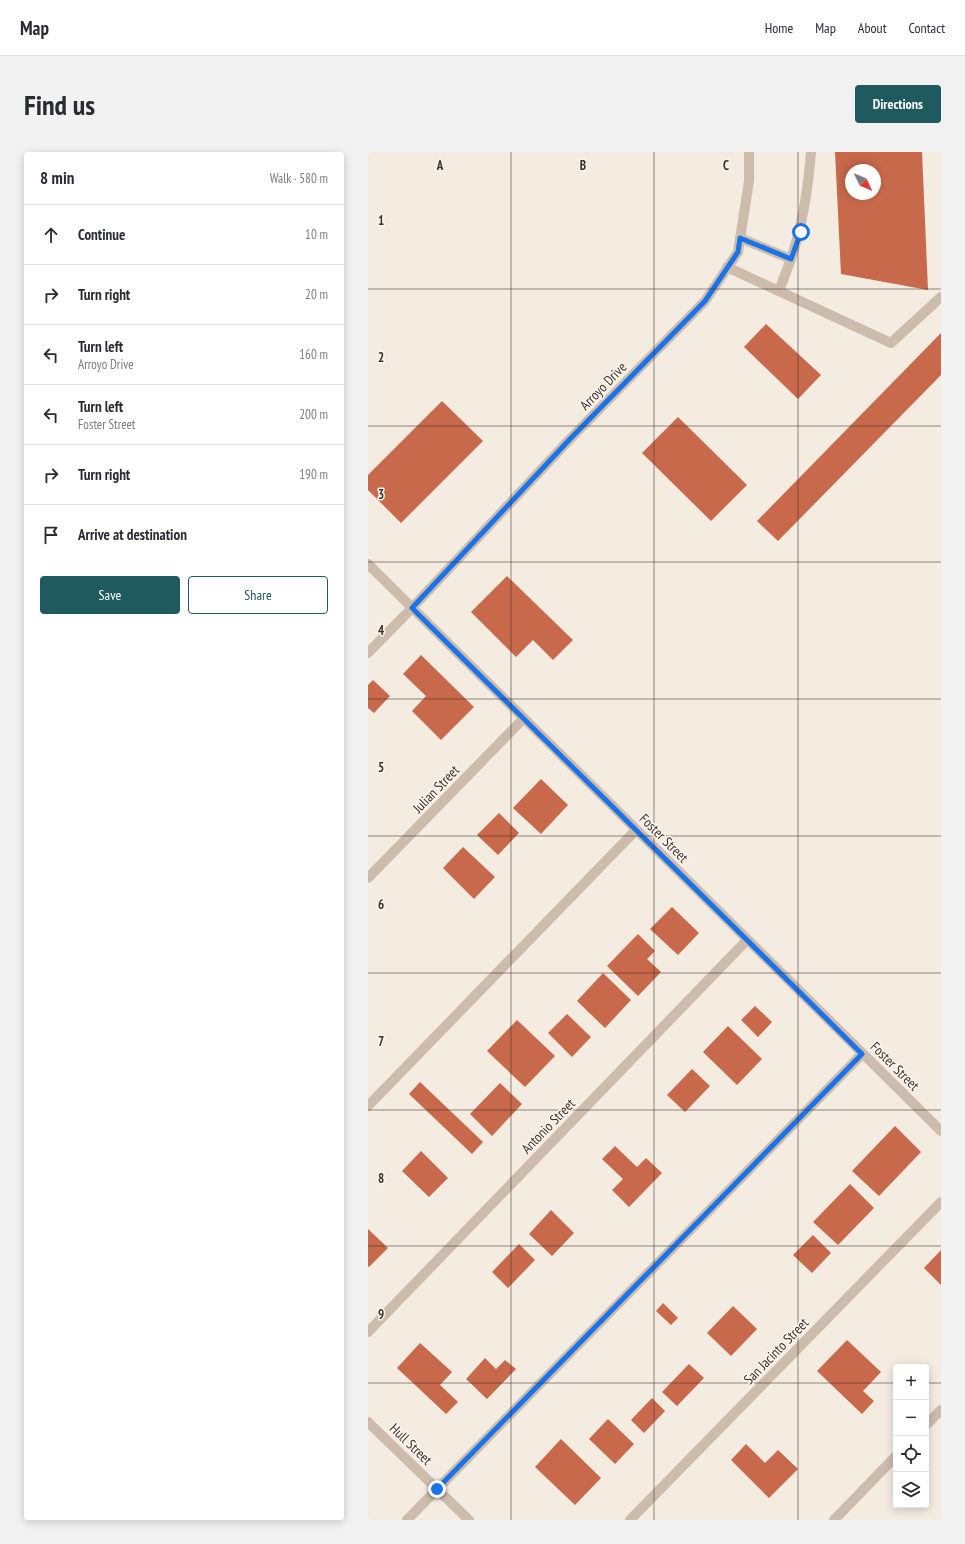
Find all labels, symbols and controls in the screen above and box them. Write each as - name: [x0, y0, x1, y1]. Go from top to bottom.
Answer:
- text: Map: [20, 16, 49, 40]
- text: Home: [765, 19, 793, 37]
- text: Map: [815, 19, 836, 37]
- text: About: [858, 19, 887, 37]
- text: Contact: [909, 19, 945, 37]
- button: Directions: [855, 85, 941, 123]
- text: Find us: [24, 86, 95, 123]
- text: A: [436, 157, 444, 174]
- text: B: [580, 157, 586, 174]
- text: C: [723, 157, 729, 174]
- north arrow: [845, 164, 881, 200]
- text: 8 min: [40, 167, 74, 189]
- text: Walk · 580 m: [270, 170, 328, 187]
- text: 1: [378, 212, 384, 229]
- route start: [792, 223, 810, 241]
- icon: ahead: [40, 224, 62, 246]
- text: Continue: [78, 225, 125, 244]
- text: 10 m: [305, 226, 328, 243]
- icon: right: [40, 284, 62, 306]
- text: Turn right: [78, 285, 130, 304]
- text: 20 m: [305, 286, 328, 303]
- text: Turn left: [78, 337, 123, 356]
- icon: left: [40, 344, 62, 366]
- text: 160 m: [299, 346, 328, 363]
- text: 2: [378, 349, 384, 366]
- text: Arroyo Drive: [78, 356, 134, 373]
- street label: Arroyo Drive: [576, 358, 630, 414]
- text: Turn left: [78, 397, 123, 416]
- icon: left: [40, 404, 62, 426]
- text: 200 m: [299, 406, 328, 423]
- text: Foster Street: [78, 416, 135, 433]
- icon: right: [40, 464, 62, 486]
- text: Turn right: [78, 465, 130, 484]
- text: 190 m: [299, 466, 328, 483]
- text: 3: [378, 486, 384, 503]
- icon: arrive: [40, 524, 62, 546]
- text: Arrive at destination: [78, 525, 187, 544]
- button: Save: [40, 576, 180, 614]
- button: Share: [188, 576, 328, 614]
- text: 4: [378, 622, 385, 639]
- text: 5: [378, 759, 384, 776]
- street label: Julian Street: [408, 761, 463, 817]
- street label: Foster Street: [636, 810, 692, 866]
- text: 6: [378, 896, 384, 913]
- text: 7: [378, 1033, 384, 1050]
- street label: Foster Street: [867, 1038, 923, 1094]
- street label: Antonio Street: [517, 1095, 579, 1157]
- text: 8: [378, 1170, 384, 1187]
- text: 9: [378, 1306, 384, 1323]
- street label: San Jacinto Street: [740, 1314, 812, 1388]
- map controls: [893, 1364, 929, 1508]
- button: +: [893, 1364, 929, 1400]
- button: −: [893, 1400, 929, 1436]
- street label: Hull Street: [386, 1419, 436, 1469]
- button: locate: [893, 1436, 929, 1472]
- button: layers: [893, 1472, 929, 1508]
- route end: [428, 1480, 446, 1498]

